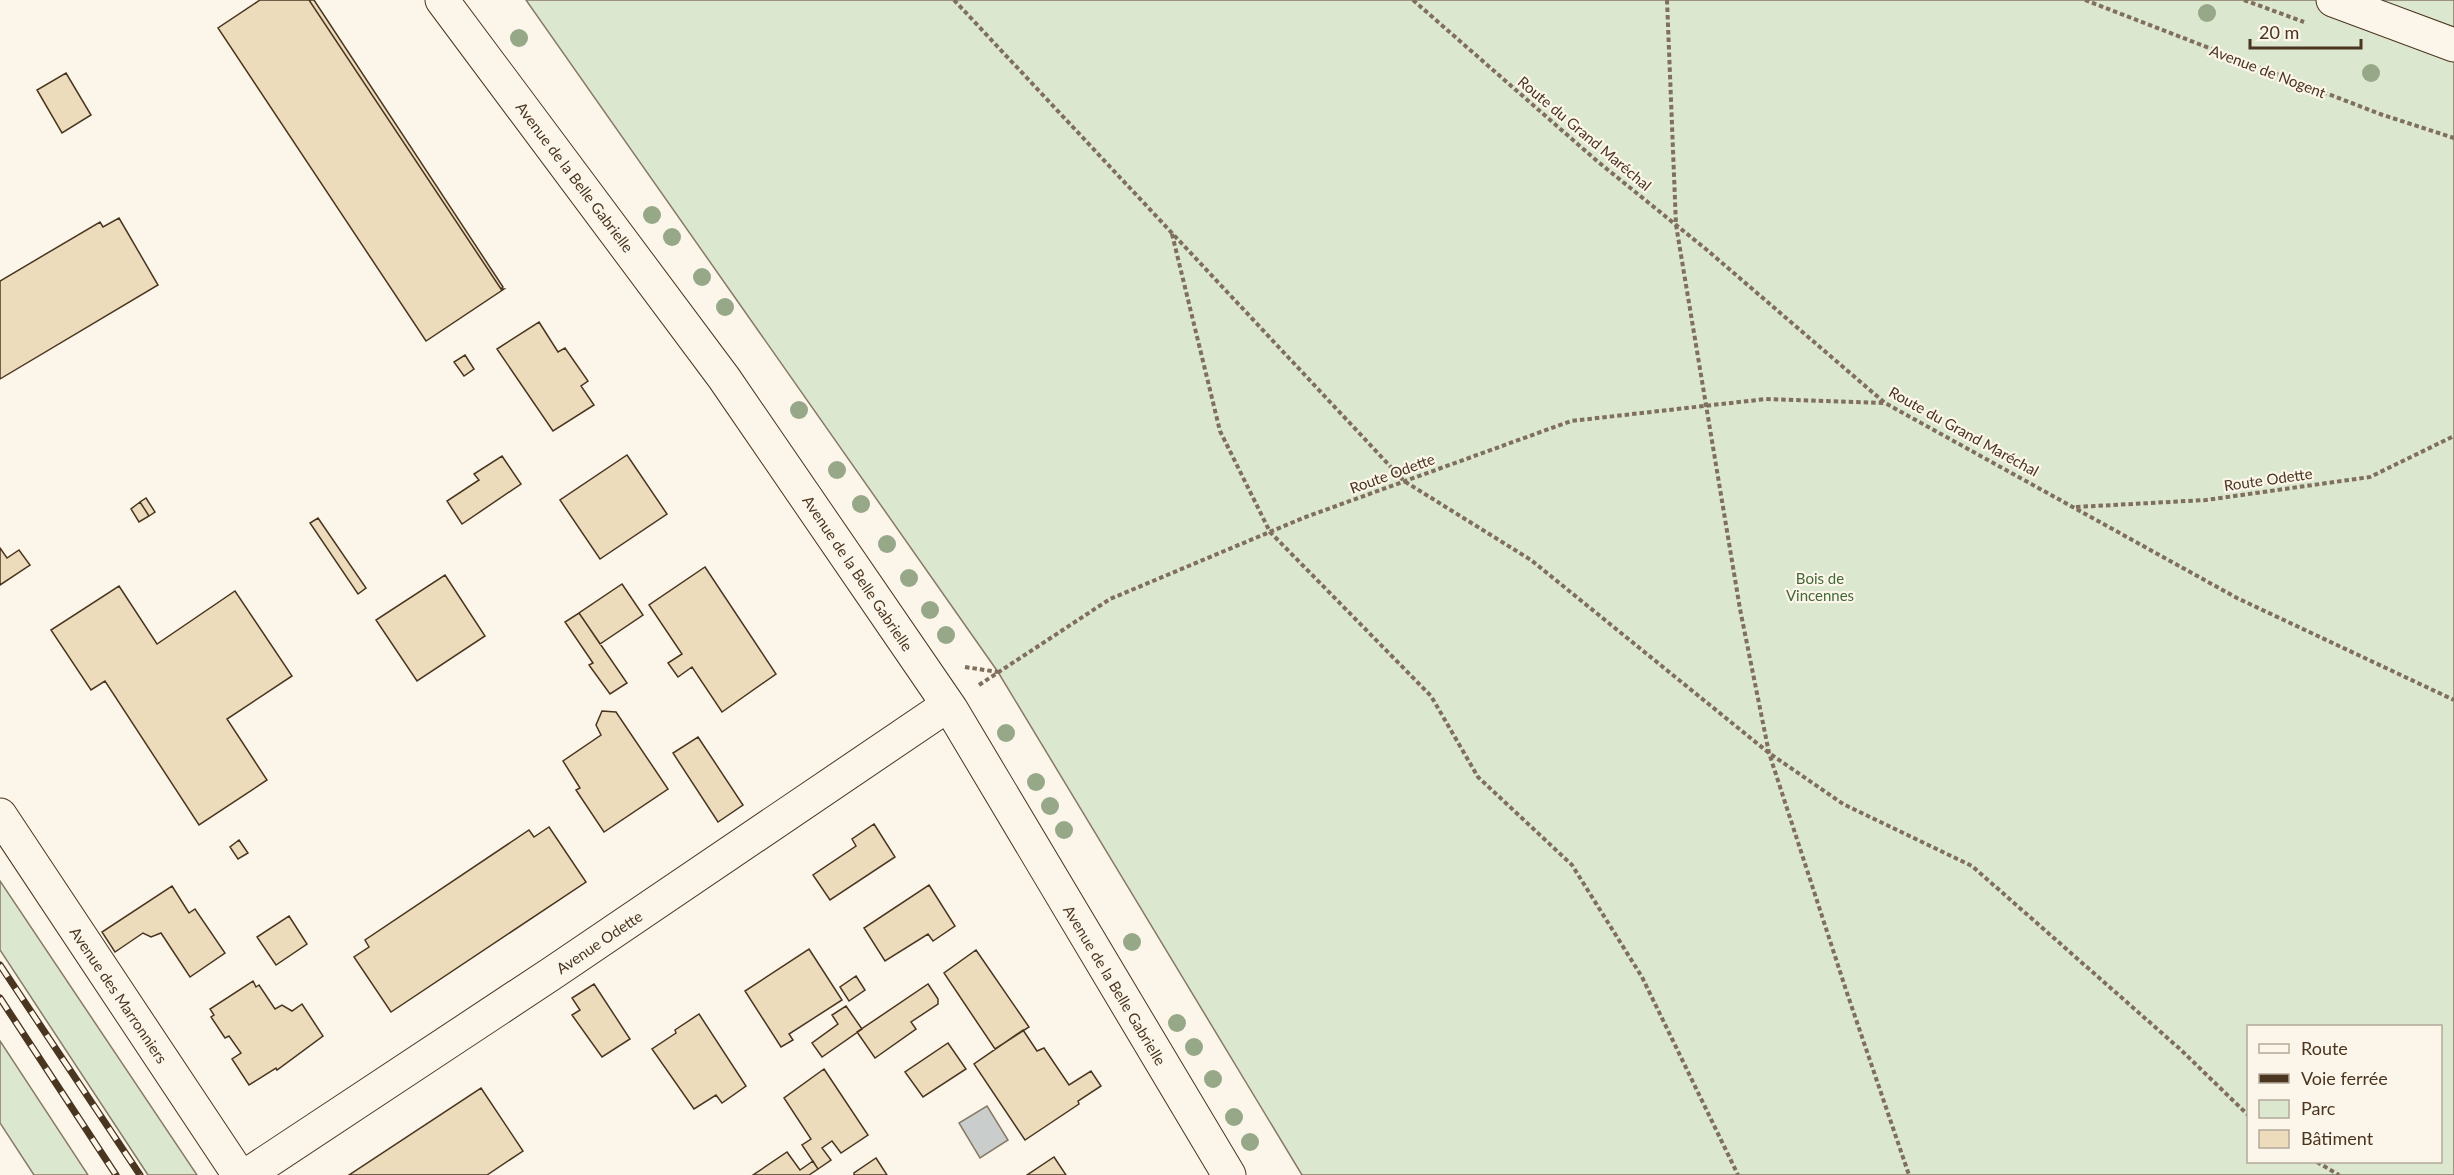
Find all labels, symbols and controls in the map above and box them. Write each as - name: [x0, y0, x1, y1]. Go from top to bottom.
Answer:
- scale bar: [2250, 12, 2361, 50]
- text: 20 m: [2259, 21, 2299, 43]
- street label: Avenue de Nogent: [2208, 41, 2329, 102]
- street label: Route du Grand Maréchal: [1515, 72, 1655, 194]
- street label: Avenue de la Belle Gabrielle: [513, 98, 637, 256]
- street label: Route du Grand Maréchal: [1886, 382, 2042, 480]
- street label: Route Odette: [1347, 449, 1437, 497]
- street label: Route Odette: [2223, 464, 2313, 494]
- street label: Avenue de la Belle Gabrielle: [799, 492, 917, 654]
- park label: Bois de Vincennes: [1786, 569, 1854, 604]
- street label: Avenue de la Belle Gabrielle: [1060, 902, 1170, 1068]
- street label: Avenue Odette: [553, 907, 645, 977]
- street label: Avenue des Marronniers: [67, 923, 171, 1067]
- legend: [2247, 1025, 2442, 1163]
- text: Route: [2301, 1037, 2348, 1059]
- text: Voie ferrée: [2301, 1067, 2388, 1089]
- text: Parc: [2301, 1097, 2336, 1119]
- text: Bâtiment: [2301, 1127, 2374, 1149]

